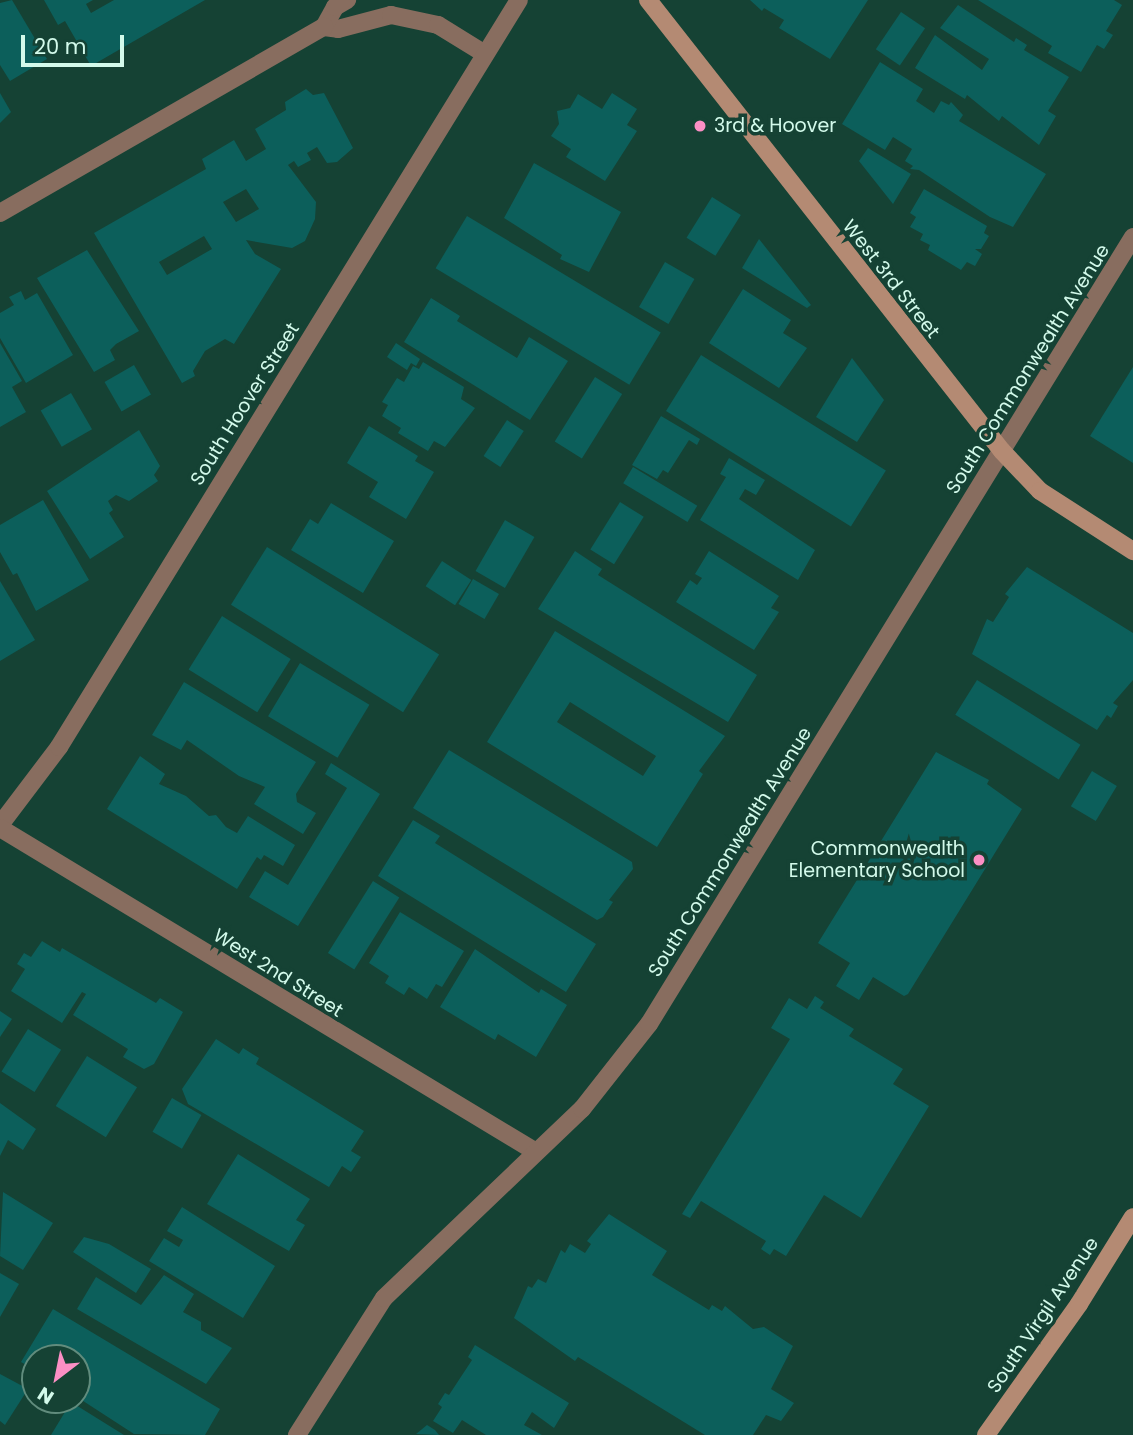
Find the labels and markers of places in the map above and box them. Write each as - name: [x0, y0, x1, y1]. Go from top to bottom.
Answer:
- place label: 3rd & Hoover: [714, 115, 836, 137]
- marker: 3rd & Hoover: [692, 118, 708, 134]
- place label: Commonwealth Elementary School: [789, 838, 965, 882]
- marker: Commonwealth Elementary School: [971, 852, 987, 868]

